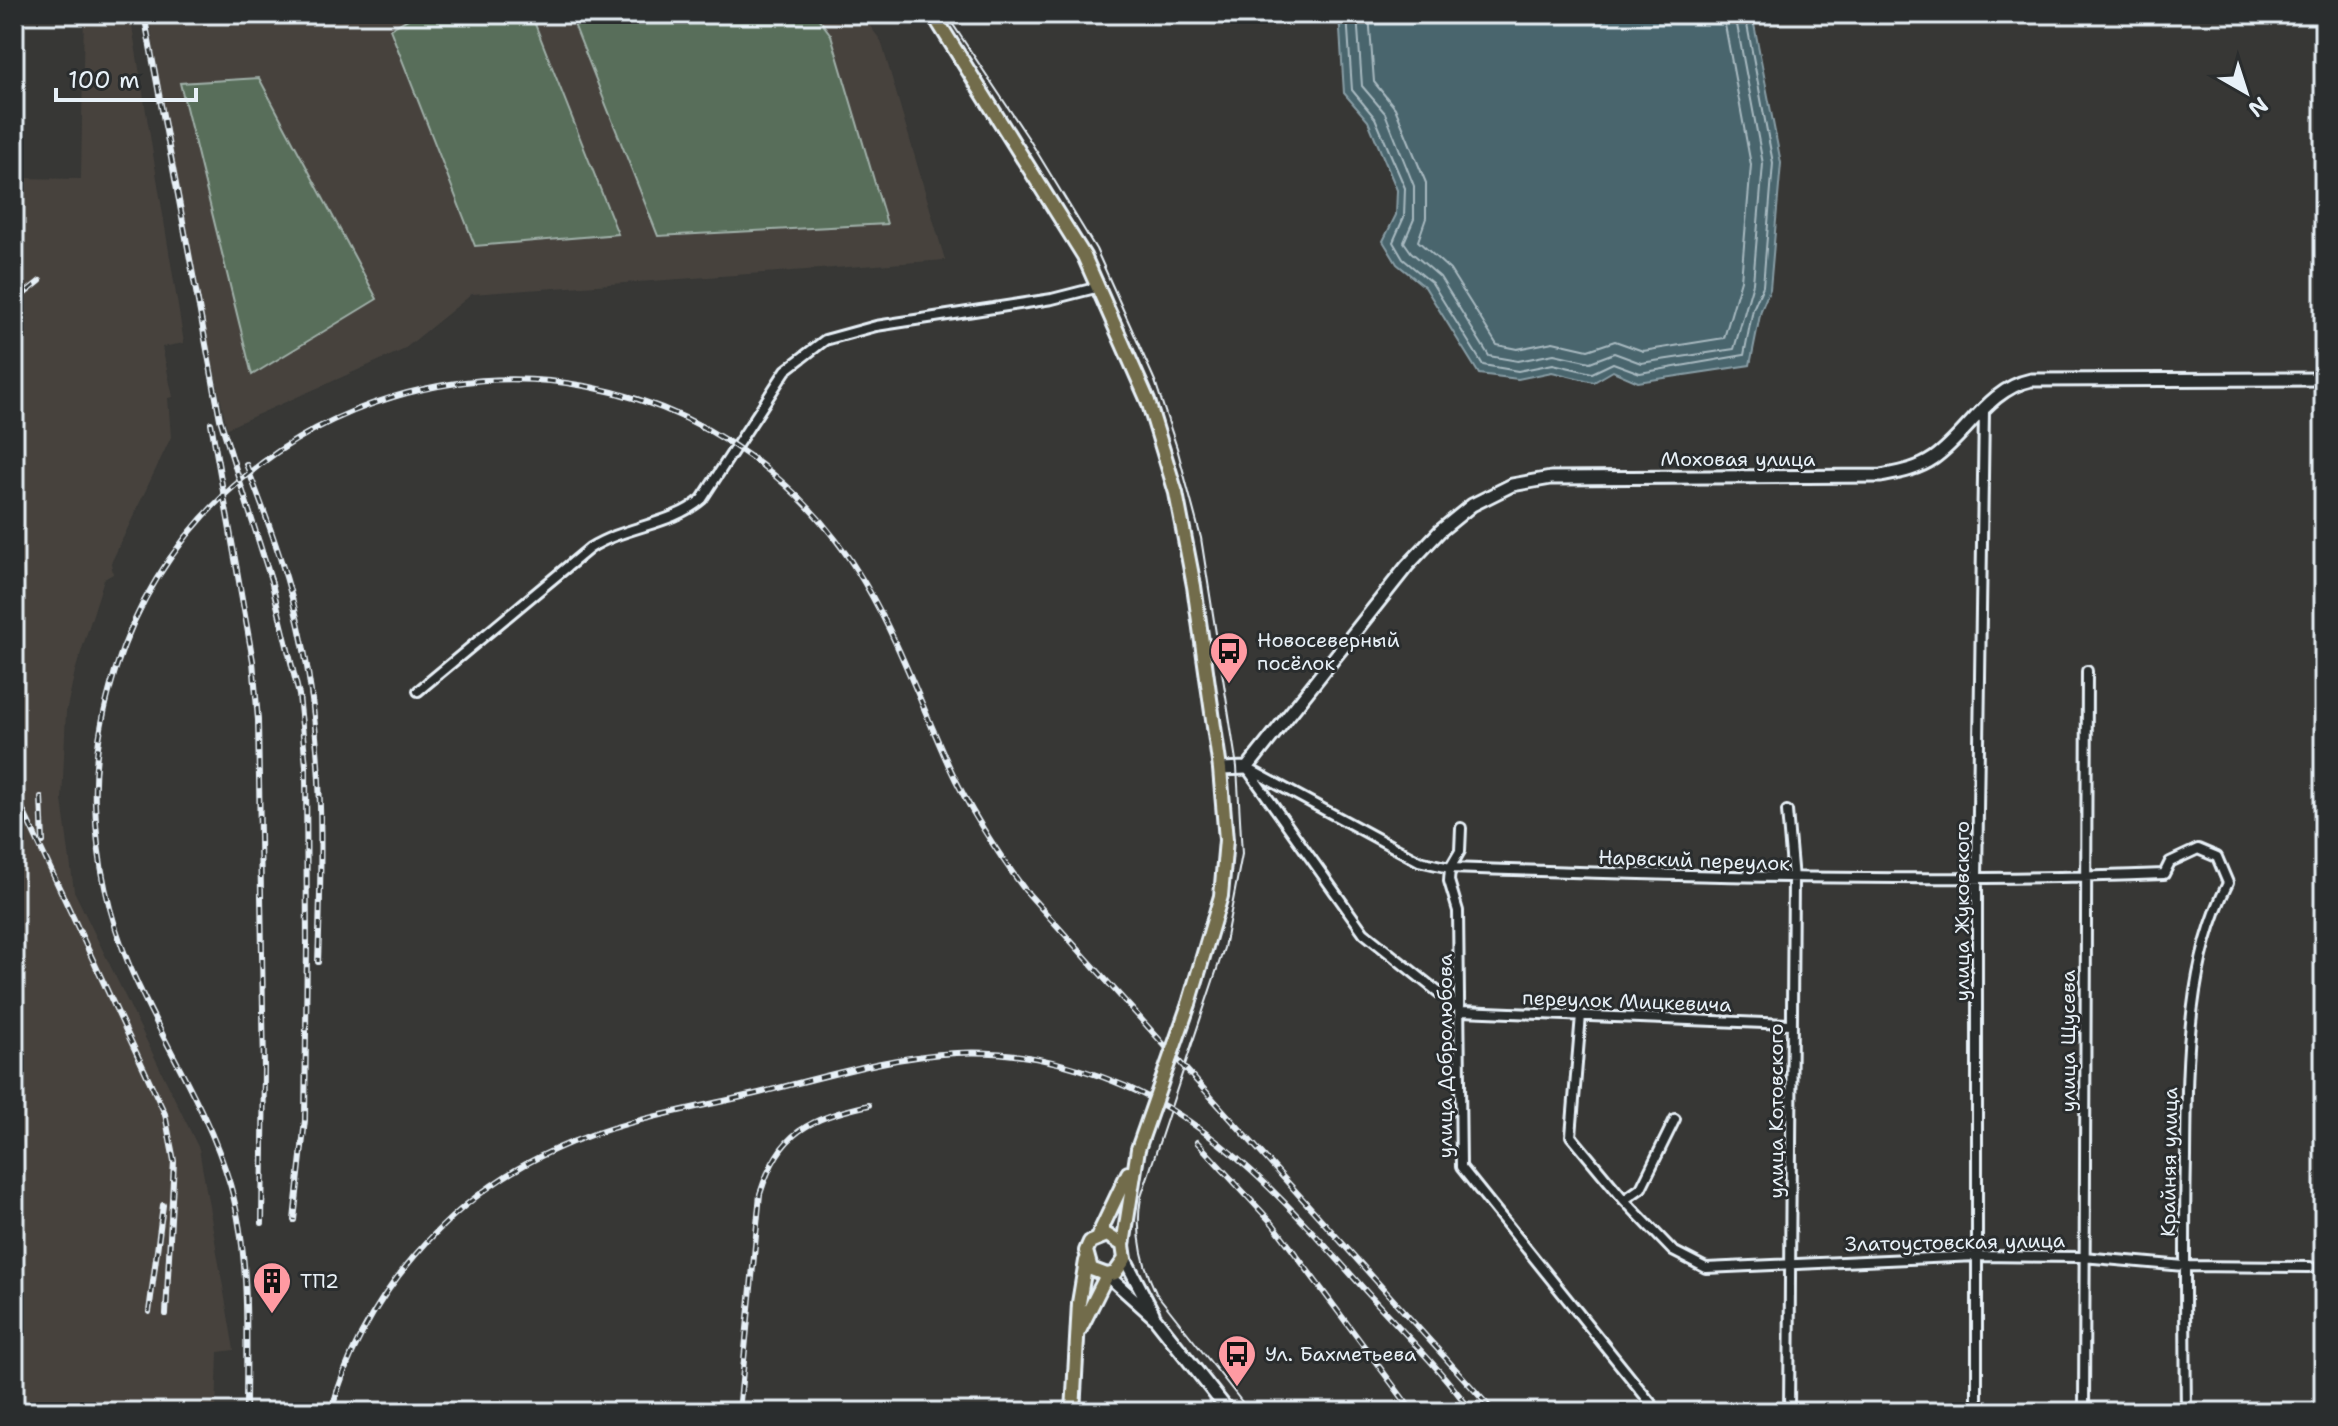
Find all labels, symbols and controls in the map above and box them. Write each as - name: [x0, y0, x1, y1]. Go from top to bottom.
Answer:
- scale bar: [56, 52, 196, 102]
- north arrow: [2206, 52, 2286, 132]
- text: 100 m: [68, 64, 140, 96]
- text: N: [2242, 90, 2274, 124]
- street label: Моховая улица: [1661, 446, 1816, 472]
- place label: Новосеверный посёлок: [1257, 627, 1400, 676]
- bus stop icon: Новосеверный посёлок: [1208, 630, 1250, 685]
- street label: улица Жуковского: [1949, 821, 1975, 1001]
- street label: Нарвский переулок: [1598, 844, 1791, 876]
- street label: улица Добролюбова: [1432, 953, 1458, 1158]
- street label: улица Щусева: [2055, 969, 2081, 1112]
- street label: переулок Мицкевича: [1522, 984, 1733, 1018]
- street label: улица Котовского: [1763, 1023, 1789, 1199]
- street label: Крайняя улица: [2155, 1086, 2183, 1237]
- street label: Златоустовская улица: [1845, 1227, 2066, 1257]
- building icon: ТП2: [251, 1260, 293, 1315]
- place label: ТП2: [300, 1268, 339, 1294]
- bus stop icon: Ул. Бахметьева: [1216, 1333, 1258, 1388]
- place label: Ул. Бахметьева: [1265, 1341, 1417, 1367]

